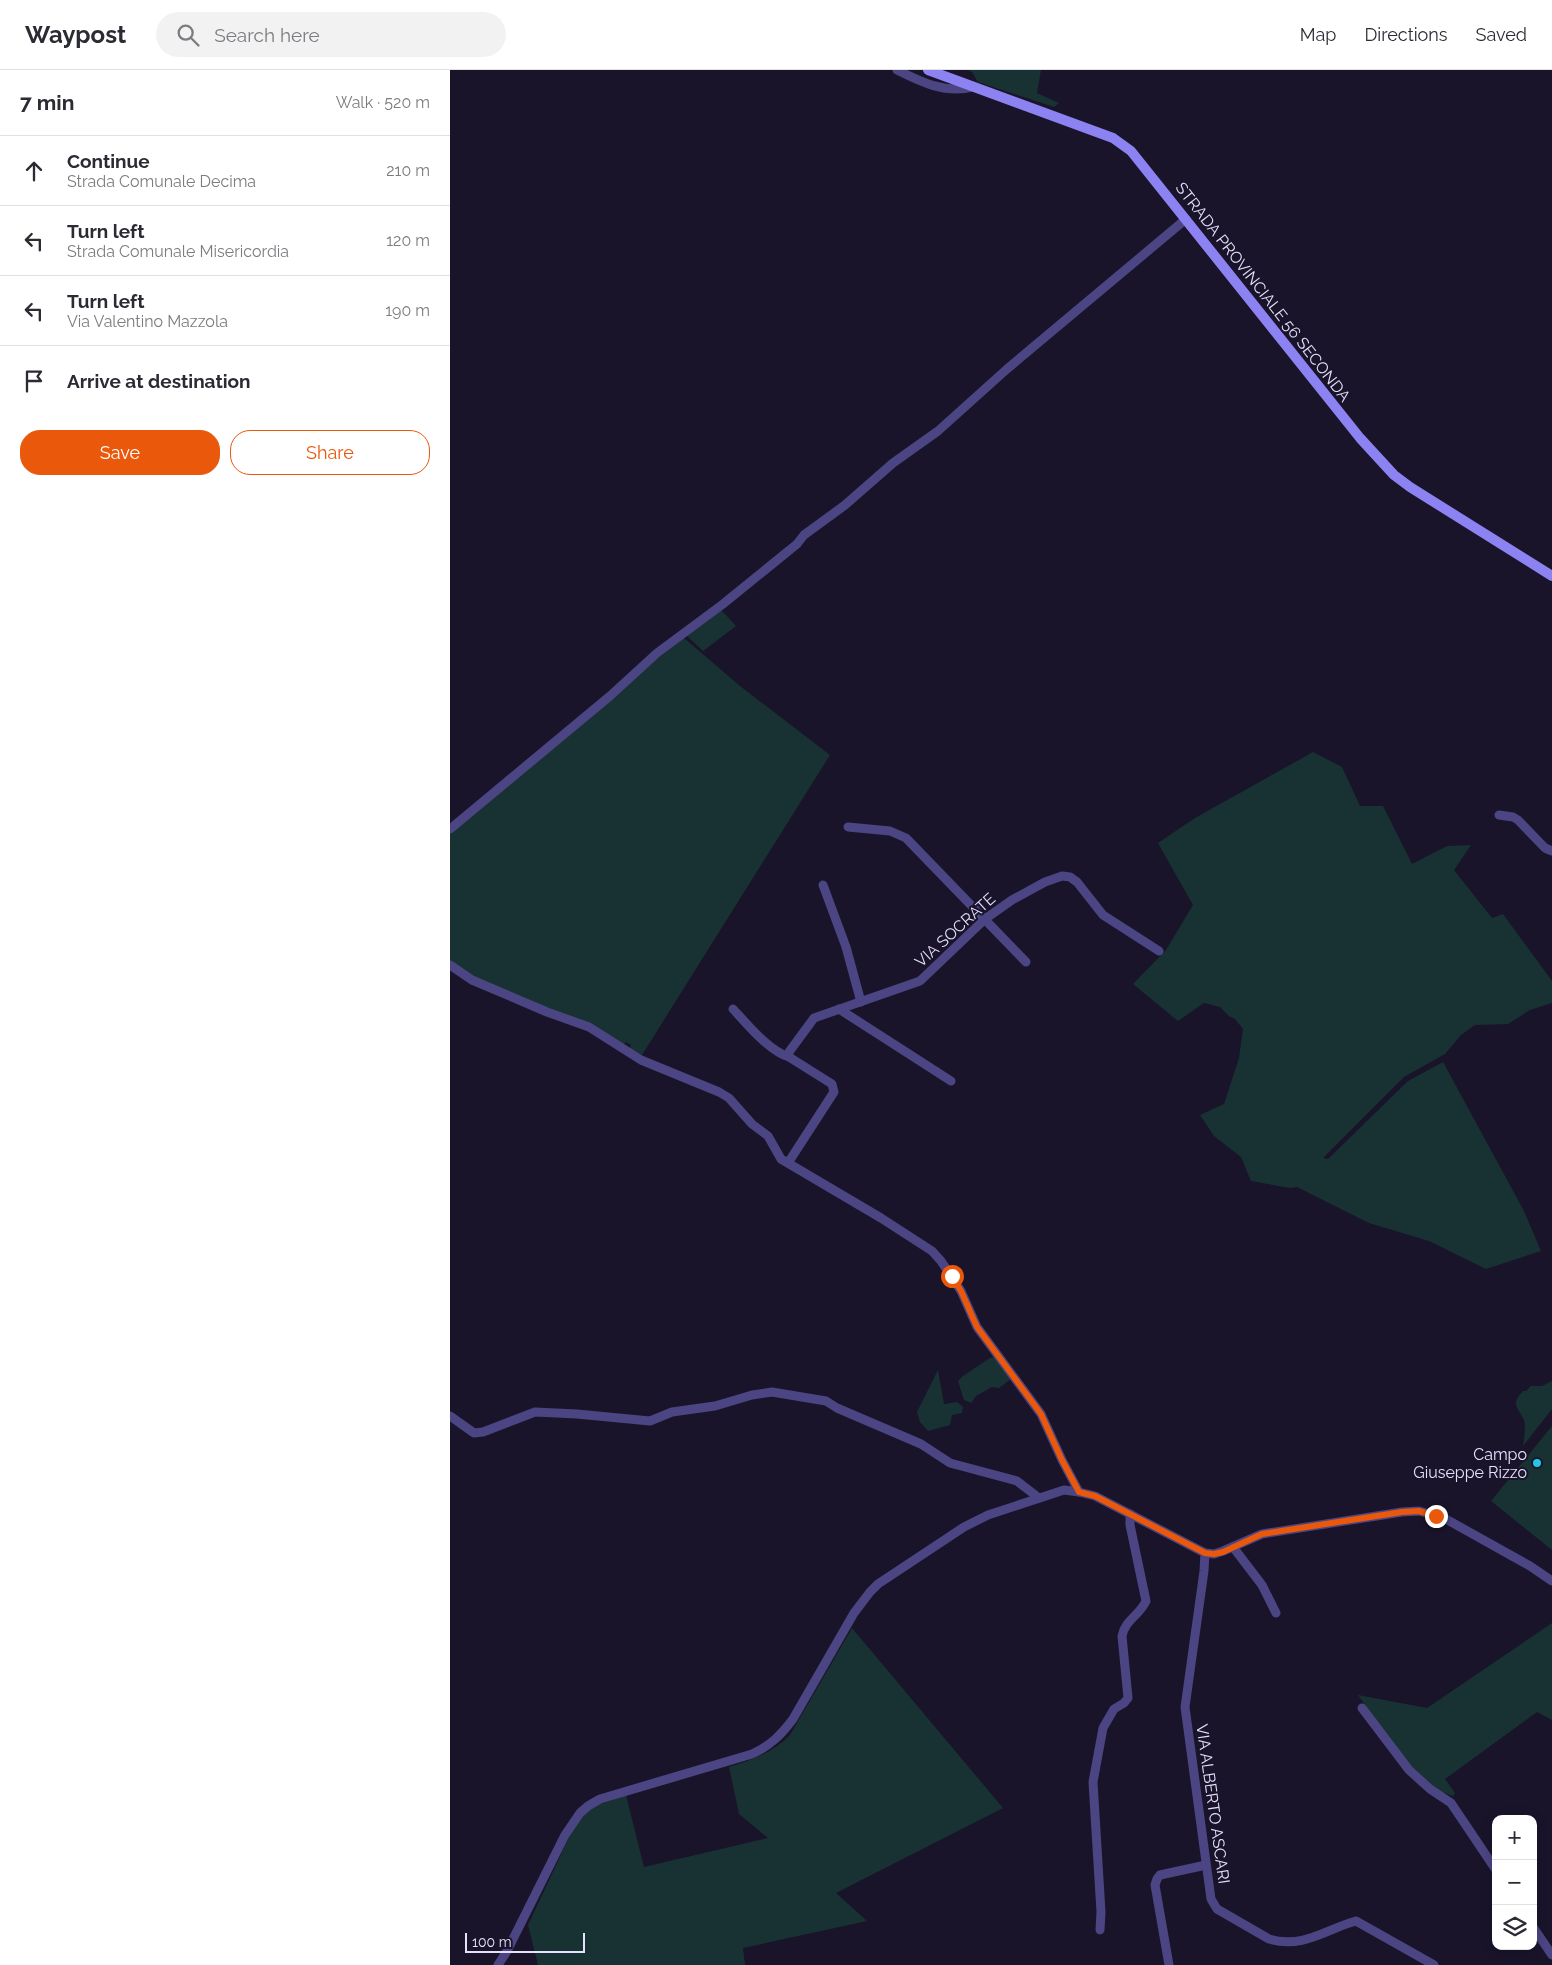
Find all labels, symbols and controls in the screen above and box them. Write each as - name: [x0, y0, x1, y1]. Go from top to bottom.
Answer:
- search box: [156, 12, 506, 57]
- text: Waypost: [25, 20, 126, 49]
- icon: search: [174, 21, 202, 49]
- text: Search here: [214, 24, 320, 46]
- text: Map: [1300, 24, 1336, 45]
- text: Directions: [1364, 24, 1448, 45]
- text: Saved: [1476, 24, 1527, 45]
- text: 7 min: [20, 90, 74, 115]
- text: Walk · 520 m: [336, 93, 430, 112]
- text: Continue: [67, 150, 150, 172]
- icon: ahead: [20, 157, 48, 185]
- text: 210 m: [386, 161, 430, 180]
- text: Strada Comunale Decima: [67, 172, 256, 191]
- street label: STRADA PROVINCIALE 56 SECONDA: [1171, 179, 1355, 406]
- text: Turn left: [67, 220, 144, 242]
- icon: left: [20, 227, 48, 255]
- text: 120 m: [386, 231, 430, 250]
- text: Strada Comunale Misericordia: [67, 242, 289, 261]
- text: Turn left: [67, 290, 144, 312]
- icon: left: [20, 297, 48, 325]
- text: 190 m: [385, 301, 430, 320]
- text: Via Valentino Mazzola: [67, 312, 228, 331]
- icon: arrive: [20, 367, 48, 395]
- text: Arrive at destination: [67, 370, 251, 392]
- button: Save: [20, 430, 220, 475]
- button: Share: [230, 430, 430, 475]
- street label: VIA SOCRATE: [911, 889, 999, 971]
- route start: [941, 1265, 964, 1288]
- place label: Campo Giuseppe Rizzo: [1413, 1445, 1527, 1482]
- marker: Campo Giuseppe Rizzo: [1531, 1457, 1543, 1469]
- route end: [1425, 1505, 1448, 1528]
- street label: VIA ALBERTO ASCARI: [1192, 1723, 1234, 1885]
- map controls: [1492, 1815, 1537, 1950]
- button: +: [1492, 1815, 1537, 1860]
- button: −: [1492, 1860, 1537, 1905]
- button: layers: [1492, 1905, 1537, 1950]
- scale bar: [465, 1930, 585, 1953]
- text: 100 m: [472, 1934, 512, 1950]

